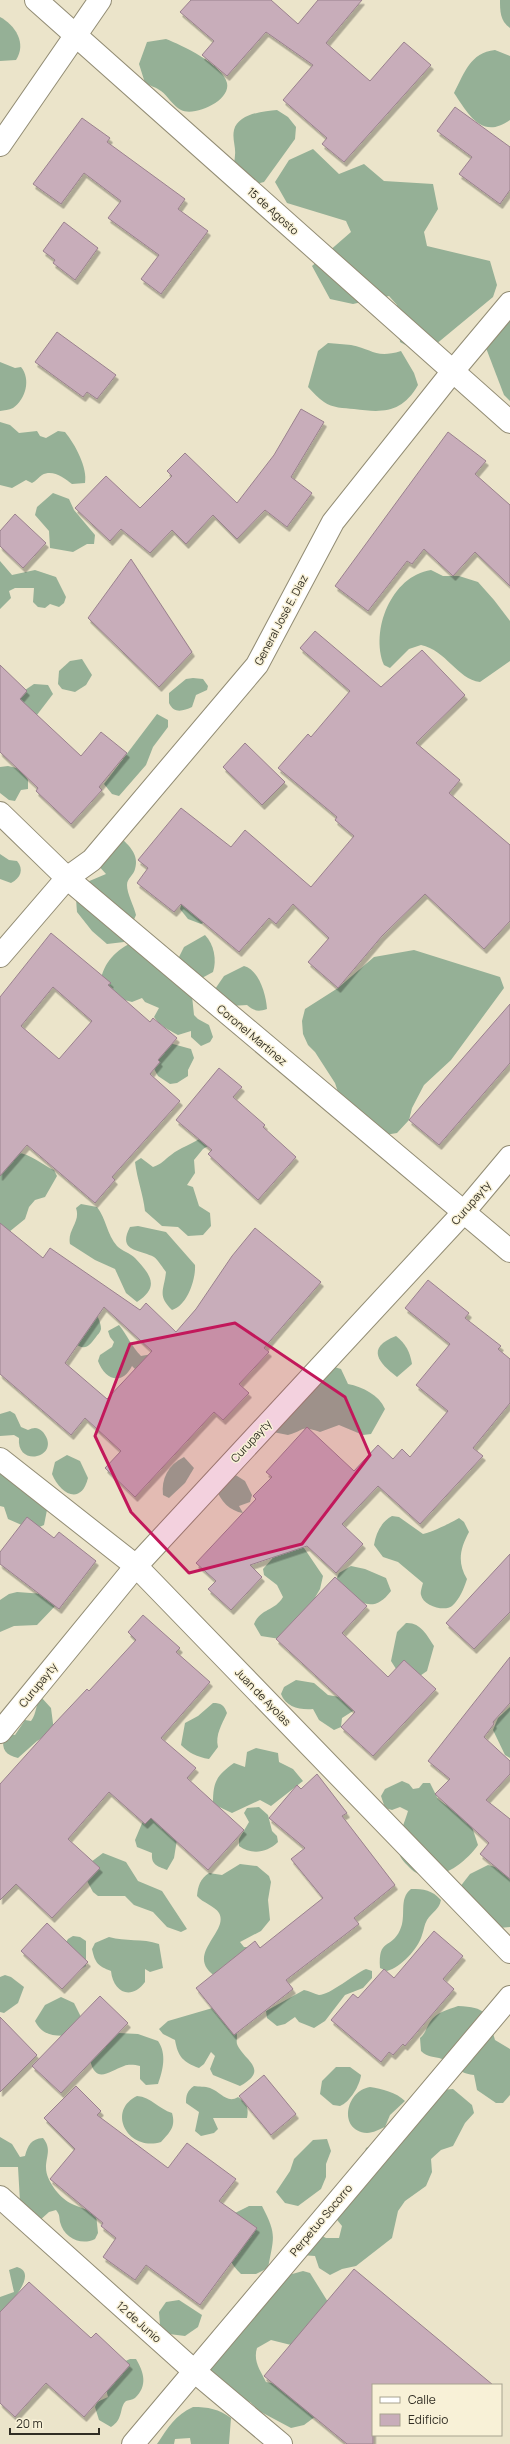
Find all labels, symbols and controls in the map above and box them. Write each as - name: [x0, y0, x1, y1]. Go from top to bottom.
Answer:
- street label: 15 de Agosto: [244, 184, 303, 238]
- street label: General José E. Diaz: [250, 572, 311, 668]
- street label: Coronel Martínez: [214, 1001, 291, 1069]
- street label: Curupayty: [447, 1177, 494, 1228]
- street label: Curupayty: [227, 1416, 274, 1465]
- street label: Curupayty: [15, 1659, 60, 1710]
- street label: Juan de Ayolas: [232, 1665, 295, 1729]
- street label: Perpetuo Socorro: [286, 2180, 355, 2259]
- street label: 12 de Junio: [114, 2298, 165, 2346]
- legend: [372, 2384, 502, 2436]
- text: Calle: [408, 2391, 436, 2408]
- scale bar: [10, 2410, 99, 2436]
- text: Edificio: [408, 2411, 448, 2428]
- text: 20 m: [16, 2415, 43, 2432]

